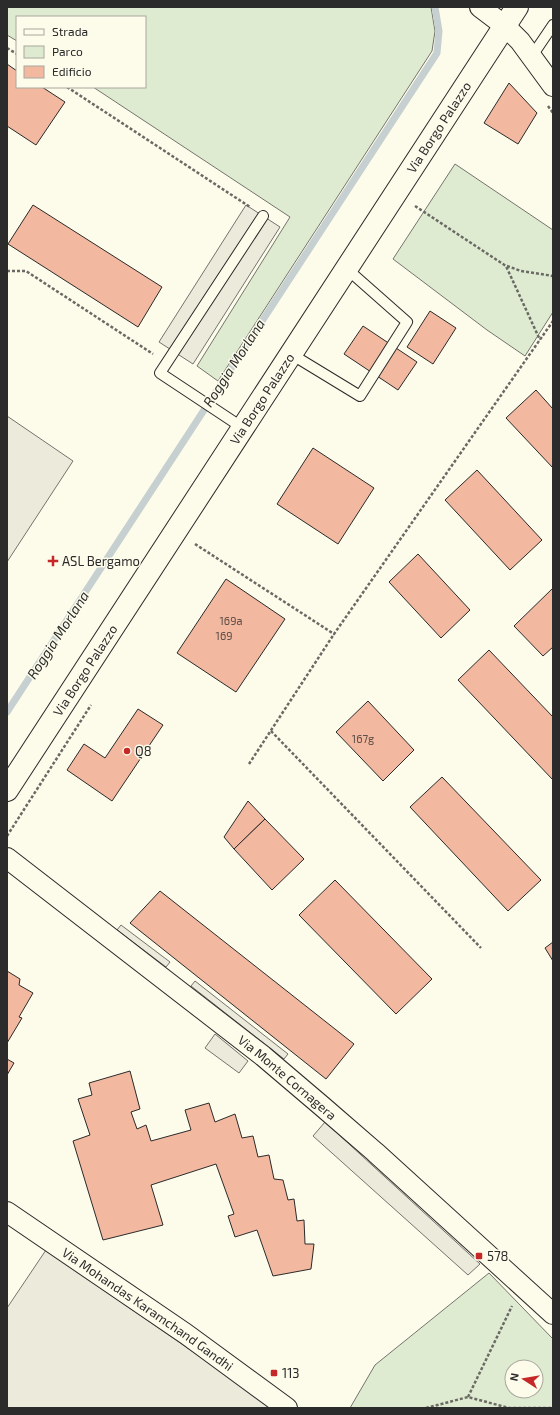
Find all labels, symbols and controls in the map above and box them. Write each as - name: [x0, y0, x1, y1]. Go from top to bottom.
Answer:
- legend: [16, 16, 146, 88]
- text: Strada: [52, 24, 88, 38]
- text: Parco: [52, 44, 83, 58]
- text: Edificio: [52, 64, 92, 78]
- street label: Via Borgo Palazzo: [403, 79, 474, 176]
- water label: Roggia Morlana: [199, 316, 268, 410]
- street label: Via Borgo Palazzo: [226, 350, 297, 447]
- place label: ASL Bergamo: [62, 553, 140, 569]
- marker: ASL Bergamo: [47, 555, 59, 567]
- water label: Roggia Morlana: [23, 588, 92, 682]
- house number: 169a: [219, 614, 243, 627]
- street label: Via Borgo Palazzo: [49, 621, 121, 719]
- house number: 169: [216, 629, 232, 642]
- house number: 167g: [352, 732, 374, 745]
- place label: Q8: [135, 743, 152, 759]
- marker: Q8: [122, 746, 132, 756]
- street label: Via Monte Cornagera: [235, 1032, 340, 1123]
- street label: Via Mohandas Karamchand Gandhi: [59, 1244, 237, 1374]
- place label: 578: [487, 1248, 509, 1264]
- marker: 578: [474, 1251, 484, 1261]
- north arrow: [504, 1359, 544, 1399]
- place label: 113: [282, 1365, 300, 1381]
- marker: 113: [269, 1368, 279, 1378]
- text: N: [507, 1372, 521, 1382]

